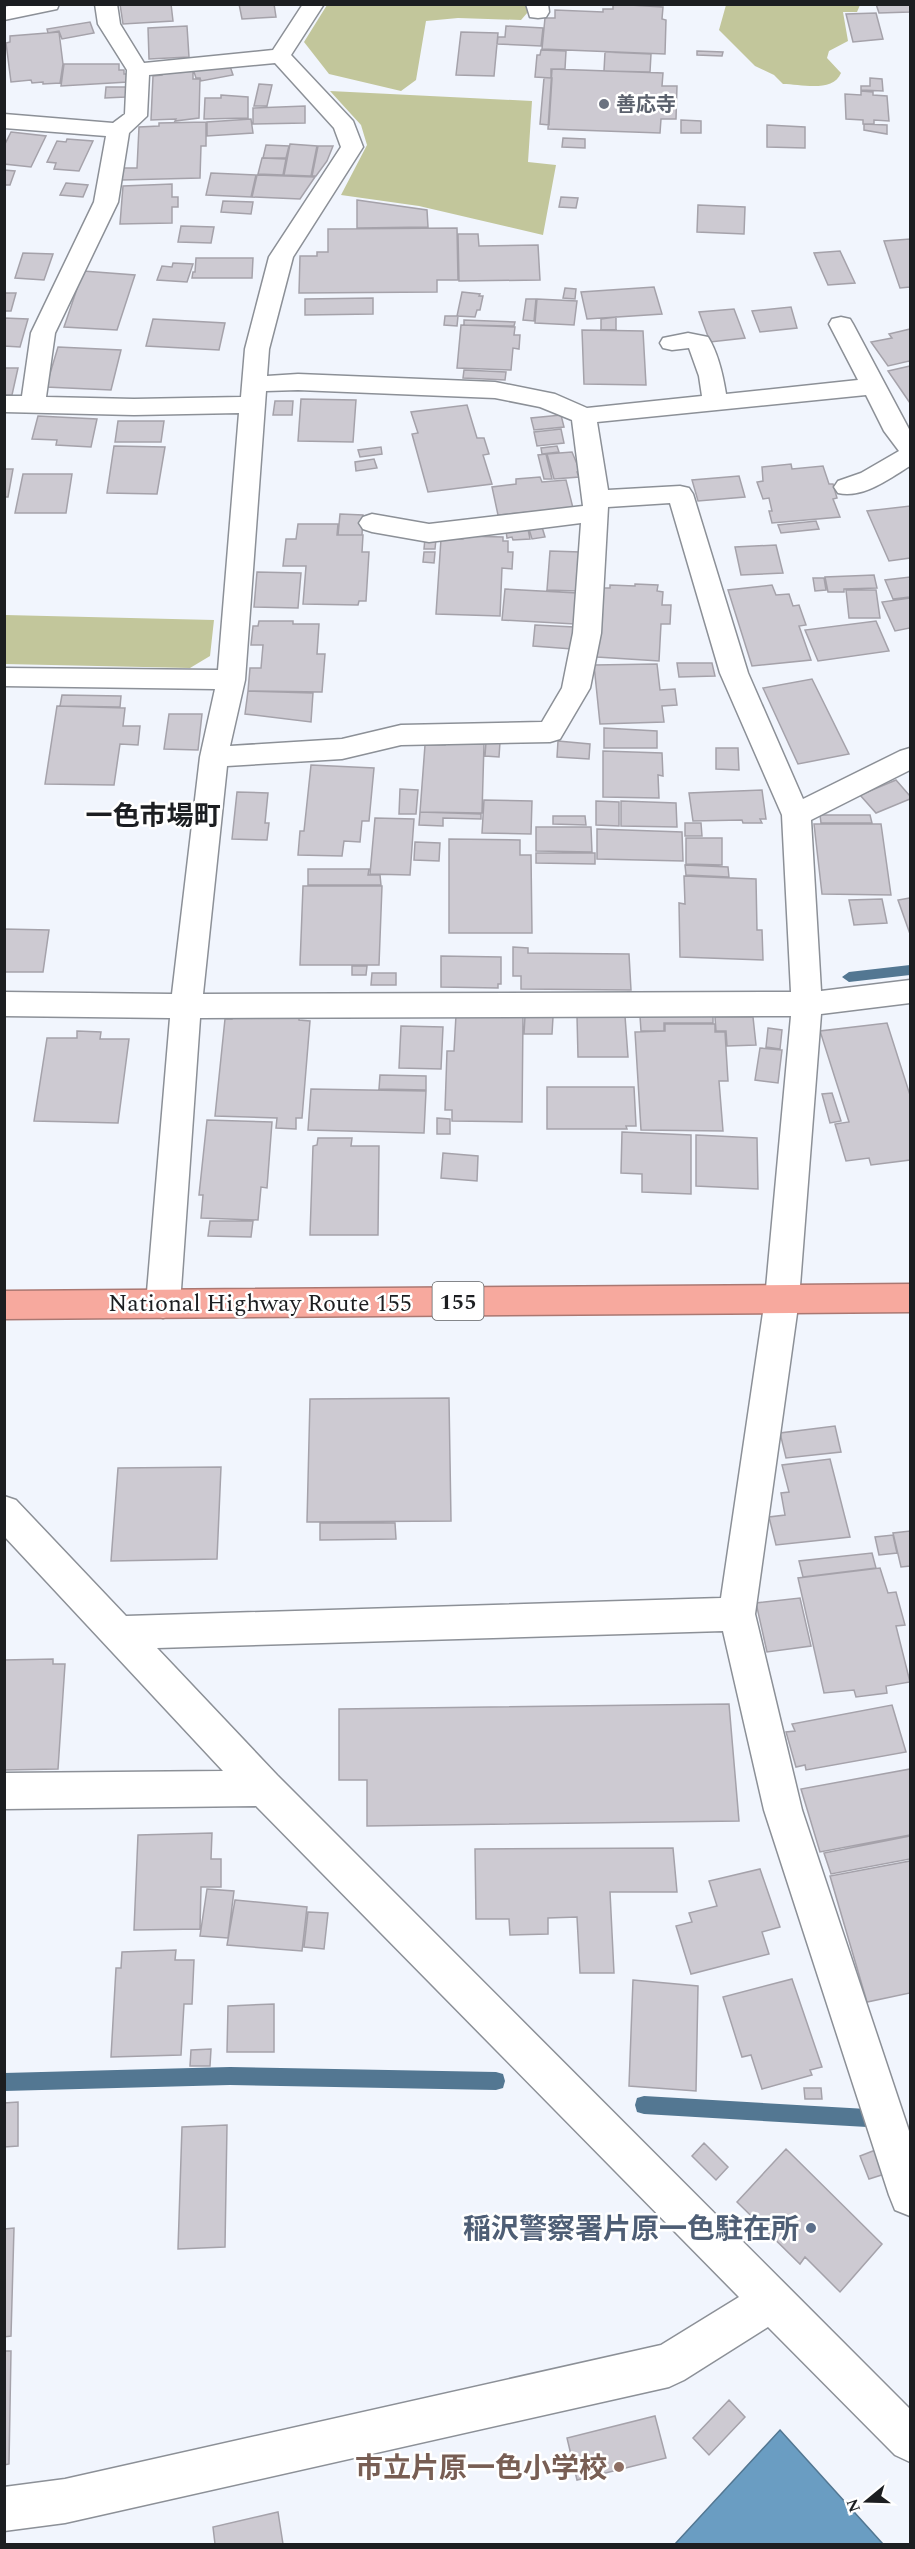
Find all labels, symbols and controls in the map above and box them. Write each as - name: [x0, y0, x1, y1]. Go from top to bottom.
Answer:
- place label: 善応寺: [616, 90, 676, 120]
- marker: 善応寺: [597, 97, 611, 111]
- district label: 一色市場町: [86, 796, 221, 838]
- road number: 155: [432, 1282, 484, 1320]
- street label: National Highway Route 155: [108, 1286, 412, 1322]
- place label: 稲沢警察署片原一色駐在所: [463, 2208, 799, 2251]
- marker: 稲沢警察署片原一色駐在所: [804, 2221, 818, 2235]
- place label: 市立片原一色小学校: [355, 2447, 607, 2490]
- marker: 市立片原一色小学校: [612, 2460, 626, 2474]
- north arrow: [837, 2471, 897, 2531]
- text: N: [840, 2495, 867, 2516]

